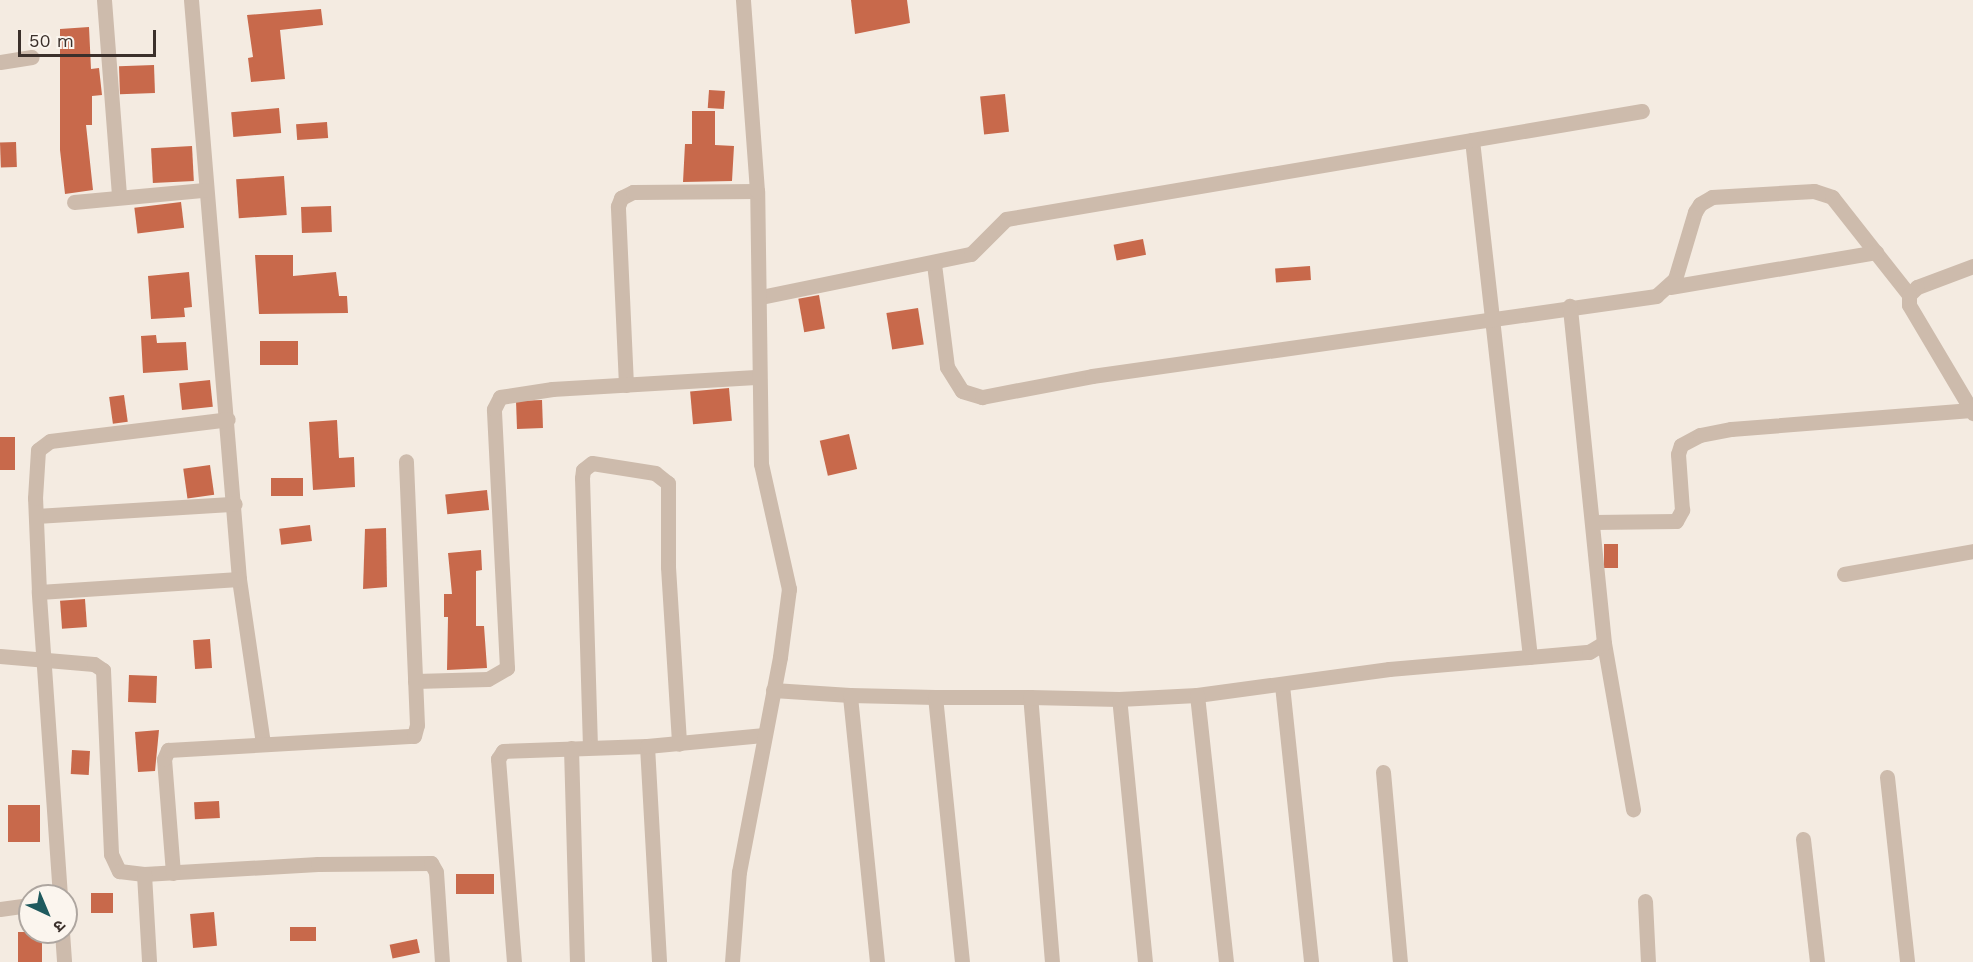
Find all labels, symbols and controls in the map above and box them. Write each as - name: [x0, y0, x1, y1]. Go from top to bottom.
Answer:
- scale bar: [21, 18, 159, 56]
- text: 50 m: [29, 30, 74, 51]
- north arrow: [18, 884, 78, 944]
- text: उ: [49, 916, 69, 936]

